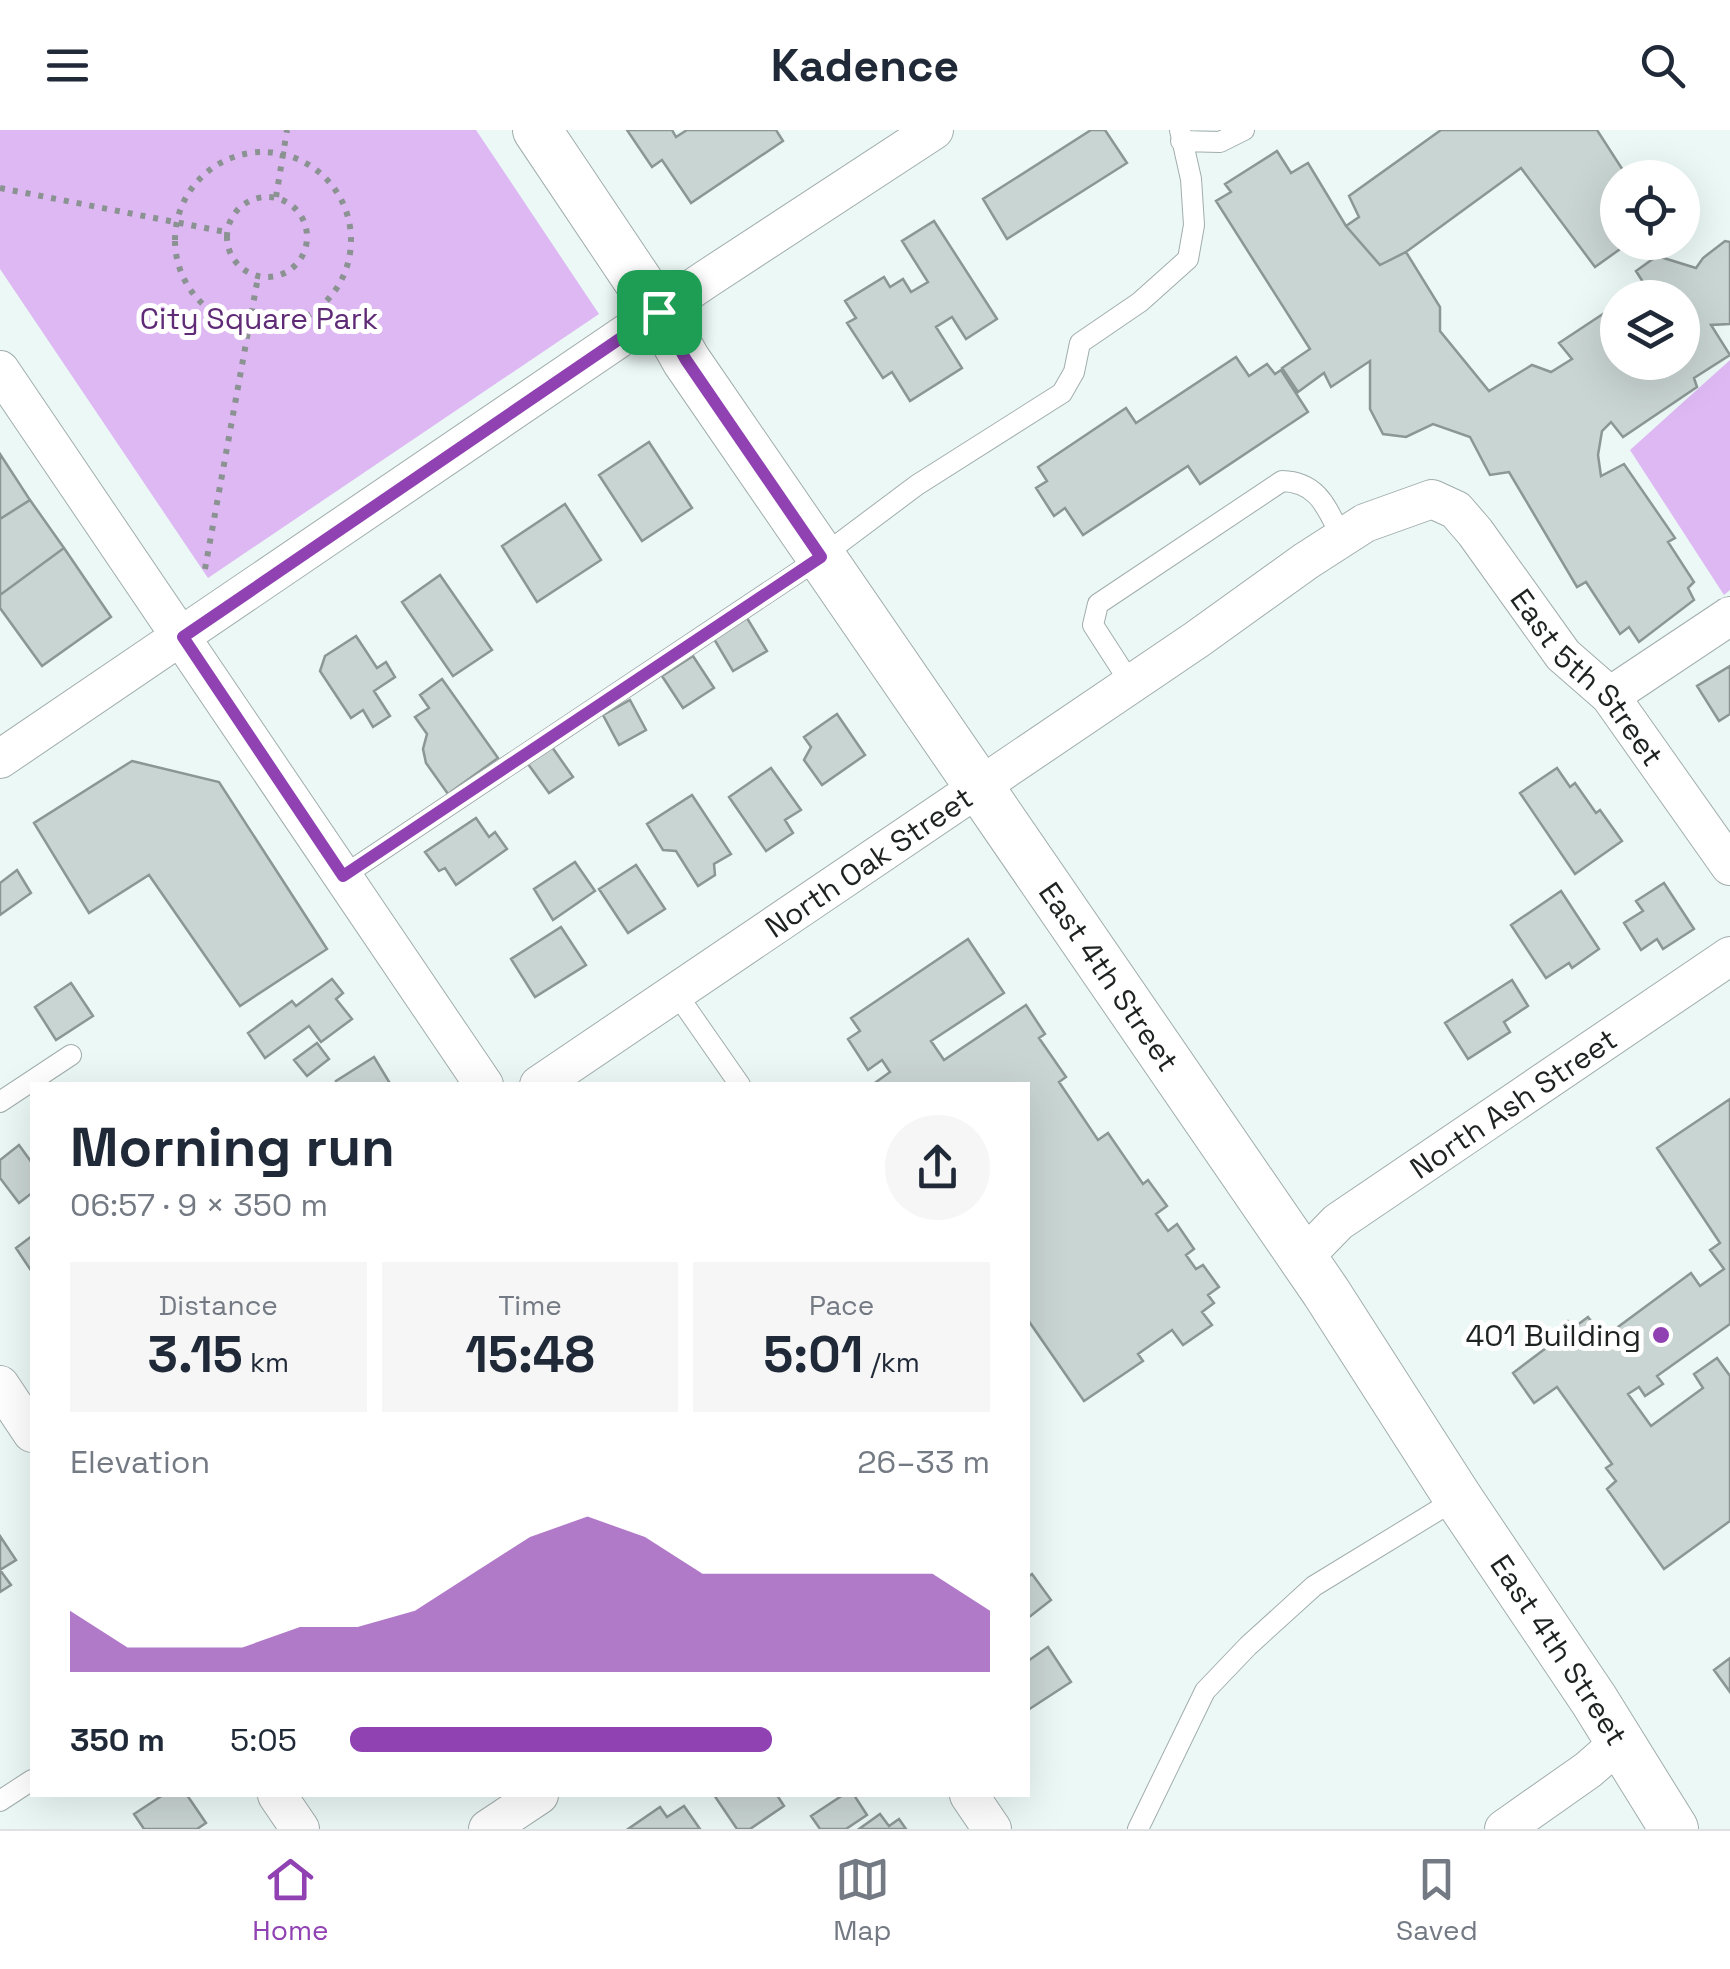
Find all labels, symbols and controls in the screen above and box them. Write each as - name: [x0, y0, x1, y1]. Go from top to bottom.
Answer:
- text: Kadence: [771, 37, 959, 94]
- icon: menu: [40, 38, 95, 93]
- icon: search: [1635, 38, 1690, 93]
- map controls: [1600, 160, 1700, 380]
- button: locate: [1600, 160, 1700, 260]
- pin: [617, 270, 702, 355]
- button: layers: [1600, 280, 1700, 380]
- icon: arrive: [632, 285, 687, 340]
- park label: City Square Park: [140, 299, 378, 338]
- street label: East 5th Street: [1502, 581, 1673, 773]
- street label: North Oak Street: [757, 778, 980, 946]
- street label: East 4th Street: [1031, 874, 1188, 1079]
- street label: North Ash Street: [1402, 1019, 1624, 1187]
- text: Morning run: [70, 1112, 395, 1182]
- button: share: [885, 1115, 990, 1220]
- text: 06:57 · 9 × 350 m: [70, 1185, 328, 1225]
- text: Distance: [159, 1287, 278, 1323]
- text: Time: [498, 1287, 562, 1323]
- text: Pace: [809, 1287, 874, 1323]
- place label: 401 Building: [1466, 1316, 1641, 1355]
- text: 3.15: [148, 1323, 243, 1387]
- text: 15:48: [465, 1323, 595, 1387]
- text: 5:01: [763, 1323, 863, 1387]
- marker: 401 Building: [1650, 1324, 1672, 1346]
- text: km: [243, 1344, 289, 1380]
- text: /km: [863, 1344, 920, 1380]
- text: Elevation: [70, 1442, 210, 1482]
- text: 26–33 m: [857, 1442, 990, 1482]
- street label: East 4th Street: [1482, 1547, 1637, 1753]
- text: 350 m: [70, 1720, 165, 1760]
- text: 5:05: [230, 1720, 297, 1760]
- tab: Home: [252, 1852, 329, 1948]
- tab: Map: [833, 1852, 892, 1948]
- tab: Saved: [1396, 1852, 1478, 1948]

